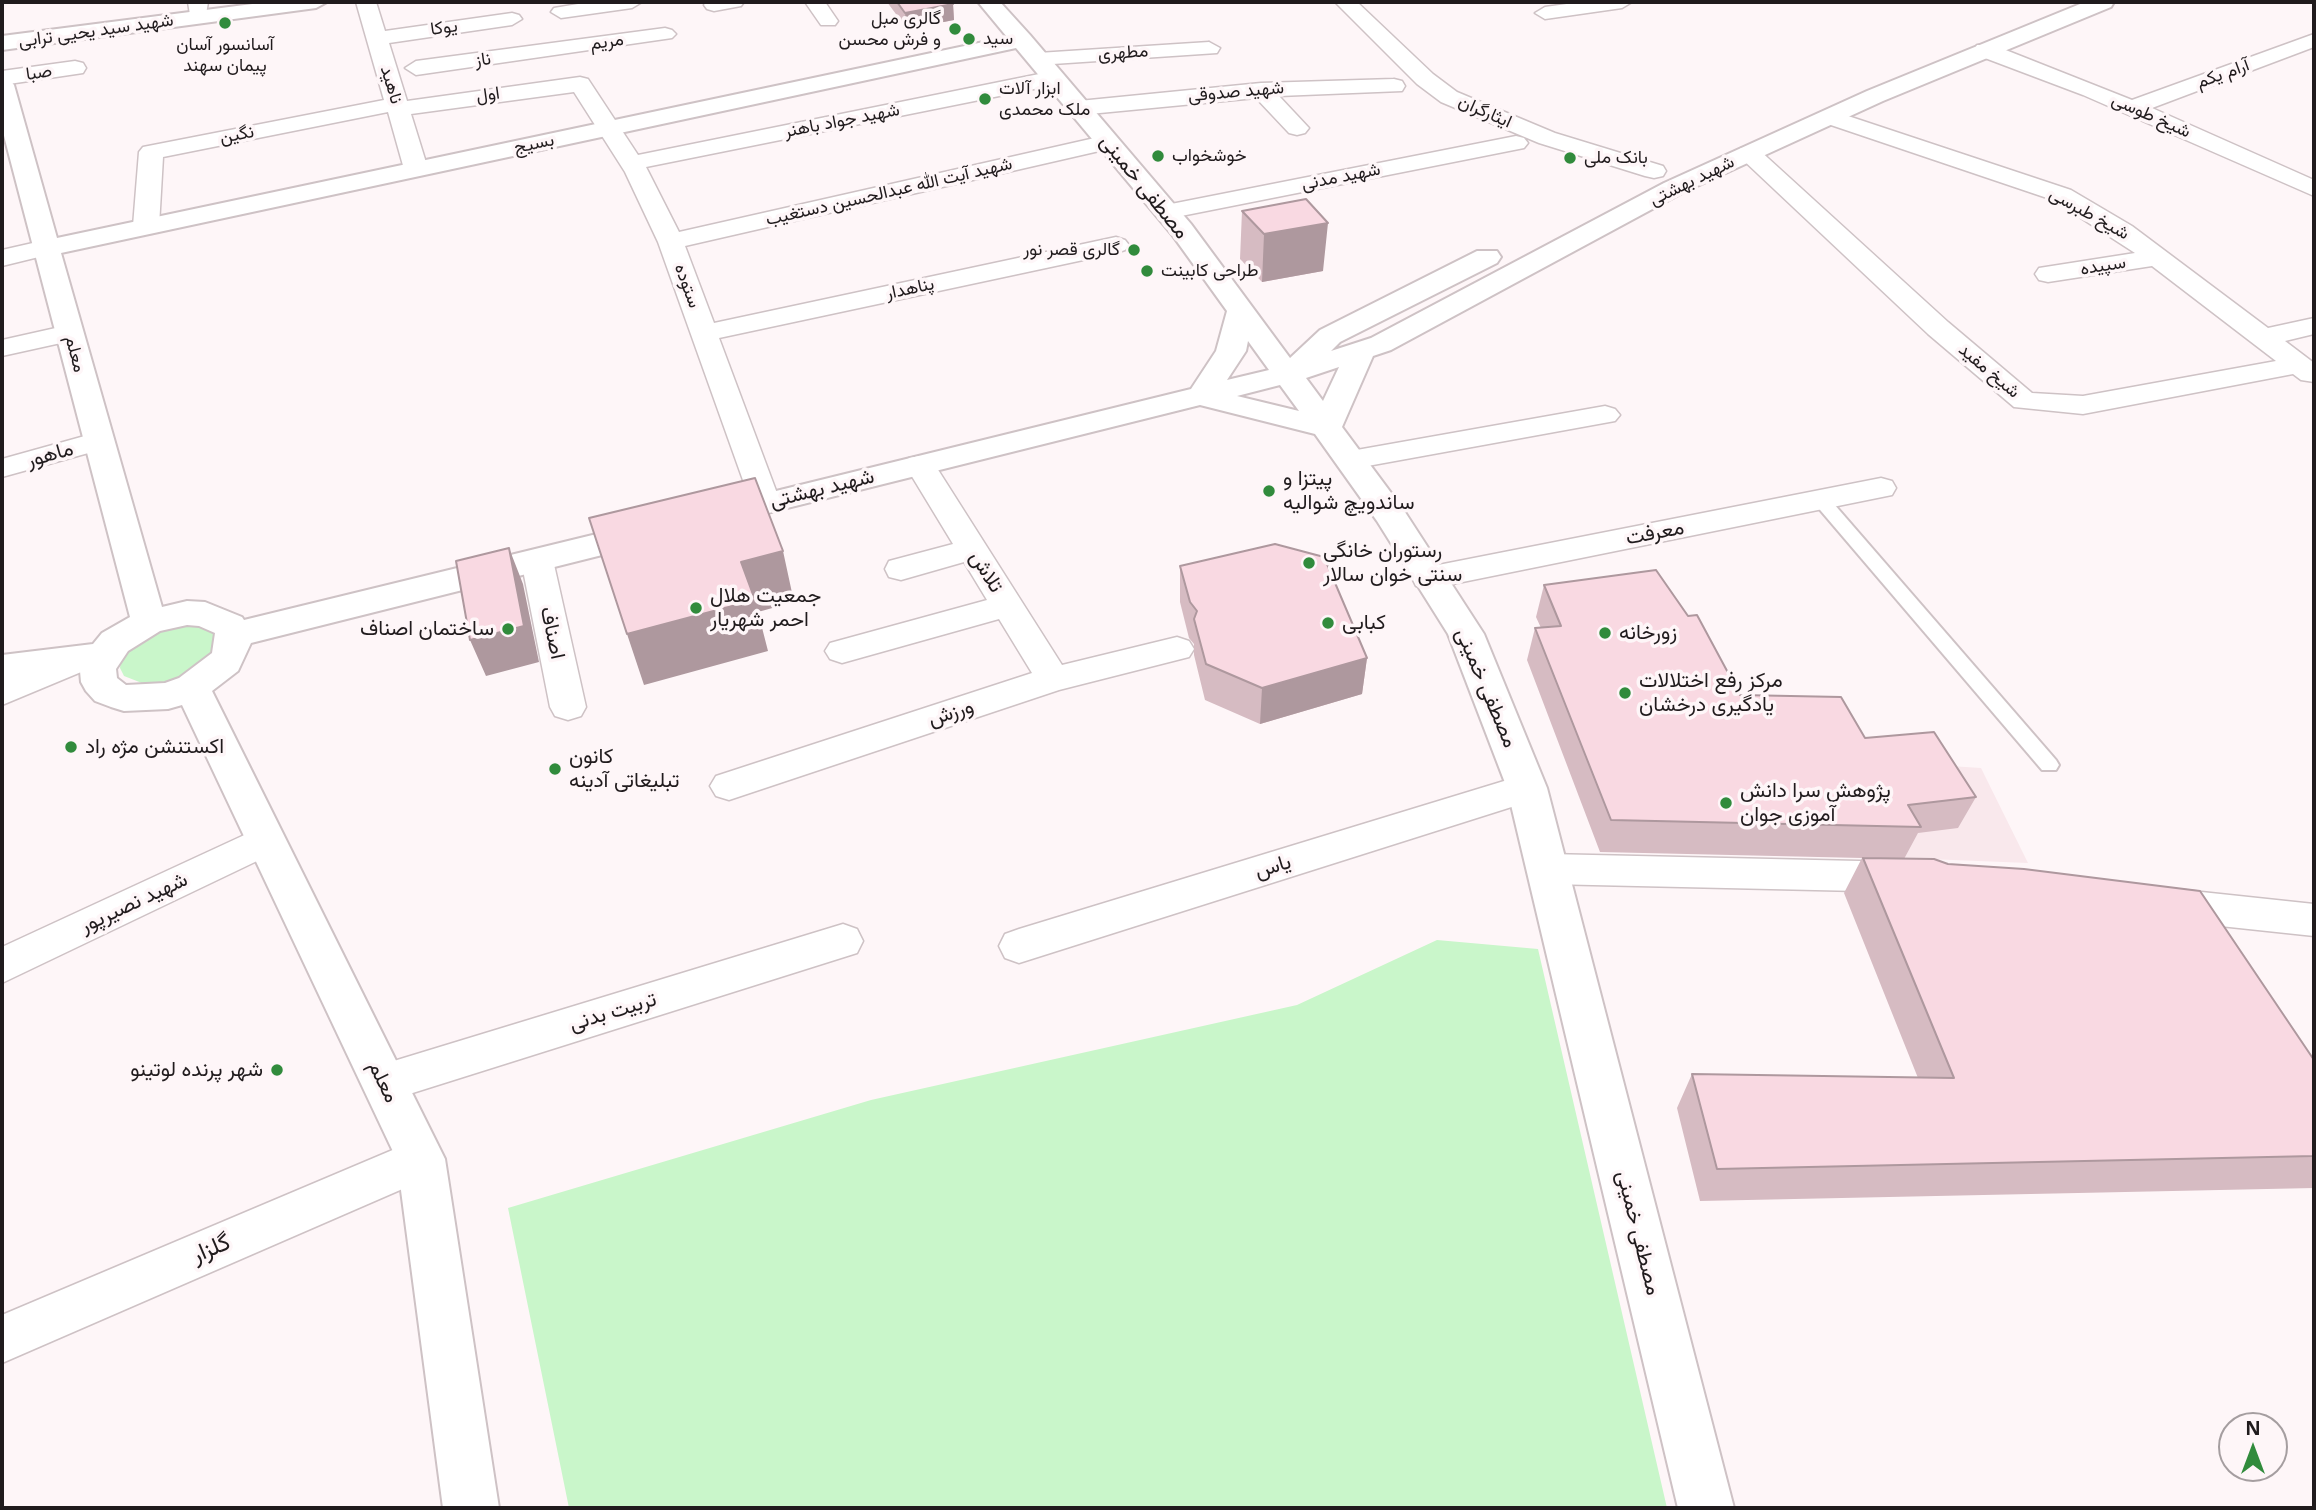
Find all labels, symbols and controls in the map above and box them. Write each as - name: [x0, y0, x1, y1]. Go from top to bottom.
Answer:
- place label: گالری مبل و فرش محسن: [839, 8, 941, 50]
- street label: شهید سید یحیی ترابی: [17, 9, 175, 53]
- marker: آسانسور آسان پیمان سهند: [217, 15, 233, 31]
- street label: یوکا: [429, 15, 459, 41]
- marker: گالری مبل و فرش محسن: [947, 21, 963, 37]
- place label: سید: [983, 28, 1013, 50]
- street label: مریم: [589, 29, 625, 55]
- marker: سید: [961, 31, 977, 47]
- place label: آسانسور آسان پیمان سهند: [176, 34, 274, 76]
- street label: مطهری: [1097, 40, 1149, 66]
- street label: ناز: [474, 48, 492, 72]
- street label: آرام یکم: [2194, 54, 2252, 94]
- street label: صبا: [25, 60, 53, 86]
- street label: ناهید: [375, 63, 407, 107]
- street label: شهید صدوقی: [1187, 77, 1285, 107]
- place label: ابزار آلات ملک محمدی: [999, 78, 1090, 120]
- street label: اول: [475, 83, 501, 107]
- street label: شیخ طوسی: [2108, 89, 2194, 143]
- marker: ابزار آلات ملک محمدی: [977, 91, 993, 107]
- street label: ایثارگران: [1455, 91, 1515, 133]
- street label: شهید جواد باهنر: [783, 99, 901, 143]
- street label: نگین: [218, 121, 256, 149]
- street label: بسیج: [512, 129, 556, 159]
- street label: مصطفی خمینی: [1094, 130, 1194, 244]
- place label: خوشخواب: [1172, 145, 1246, 167]
- place label: بانک ملی: [1584, 147, 1648, 169]
- marker: خوشخواب: [1150, 148, 1166, 164]
- marker: بانک ملی: [1562, 150, 1578, 166]
- street label: شهید بهشتی: [1646, 151, 1738, 211]
- street label: شهید آیت الله عبدالحسین دستغیب: [764, 153, 1014, 231]
- street label: شهید مدنی: [1300, 159, 1382, 195]
- street label: شیخ طبرسی: [2045, 183, 2133, 245]
- place label: گالری قصر نور: [1023, 239, 1120, 261]
- marker: گالری قصر نور: [1126, 242, 1142, 258]
- street label: سپیده: [2079, 252, 2127, 280]
- place label: طراحی کابینت: [1161, 260, 1258, 282]
- street label: ستوده: [669, 261, 705, 311]
- marker: طراحی کابینت: [1139, 263, 1155, 279]
- street label: پناهدار: [884, 273, 936, 305]
- street label: معلم: [60, 333, 90, 375]
- street label: شیخ مفید: [1954, 339, 2024, 403]
- street label: ماهور: [24, 436, 76, 474]
- street label: شهید بهشتی: [767, 464, 877, 514]
- place label: پیتزا و ساندویچ شوالیه: [1283, 466, 1414, 516]
- marker: پیتزا و ساندویچ شوالیه: [1261, 483, 1277, 499]
- street label: معرفت: [1624, 515, 1686, 551]
- place label: رستوران خانگی سنتی خوان سالار: [1323, 538, 1462, 588]
- street label: تلاش: [964, 546, 1008, 598]
- marker: رستوران خانگی سنتی خوان سالار: [1301, 555, 1317, 571]
- place label: جمعیت هلال احمر شهریار: [710, 583, 821, 633]
- marker: جمعیت هلال احمر شهریار: [688, 600, 704, 616]
- street label: اصناف: [534, 604, 570, 662]
- place label: کبابی: [1342, 610, 1386, 636]
- marker: کبابی: [1320, 615, 1336, 631]
- place label: ساختمان اصناف: [360, 616, 494, 642]
- place label: زورخانه: [1619, 620, 1677, 646]
- marker: ساختمان اصناف: [500, 621, 516, 637]
- street label: مصطفی خمینی: [1450, 624, 1522, 752]
- marker: زورخانه: [1597, 625, 1613, 641]
- place label: مرکز رفع اختلالات یادگیری درخشان: [1639, 668, 1783, 718]
- marker: مرکز رفع اختلالات یادگیری درخشان: [1617, 685, 1633, 701]
- street label: ورزش: [925, 694, 977, 732]
- place label: اکستنشن مژه راد: [85, 734, 224, 760]
- marker: اکستنشن مژه راد: [63, 739, 79, 755]
- place label: کانون تبلیغاتی آدینه: [569, 744, 679, 794]
- marker: کانون تبلیغاتی آدینه: [547, 761, 563, 777]
- place label: پژوهش سرا دانش آموزی جوان: [1740, 778, 1891, 828]
- marker: پژوهش سرا دانش آموزی جوان: [1718, 795, 1734, 811]
- street label: یاس: [1252, 850, 1294, 884]
- street label: شهید نصیرپور: [76, 867, 192, 939]
- street label: تربیت بدنی: [566, 987, 660, 1037]
- place label: شهر پرنده لوتینو: [130, 1057, 263, 1083]
- street label: معلم: [362, 1057, 404, 1107]
- marker: شهر پرنده لوتینو: [269, 1062, 285, 1078]
- street label: مصطفی خمینی: [1610, 1168, 1666, 1298]
- street label: گلزار: [187, 1228, 235, 1270]
- north arrow: [2218, 1412, 2288, 1482]
- text: N: [2245, 1415, 2261, 1441]

